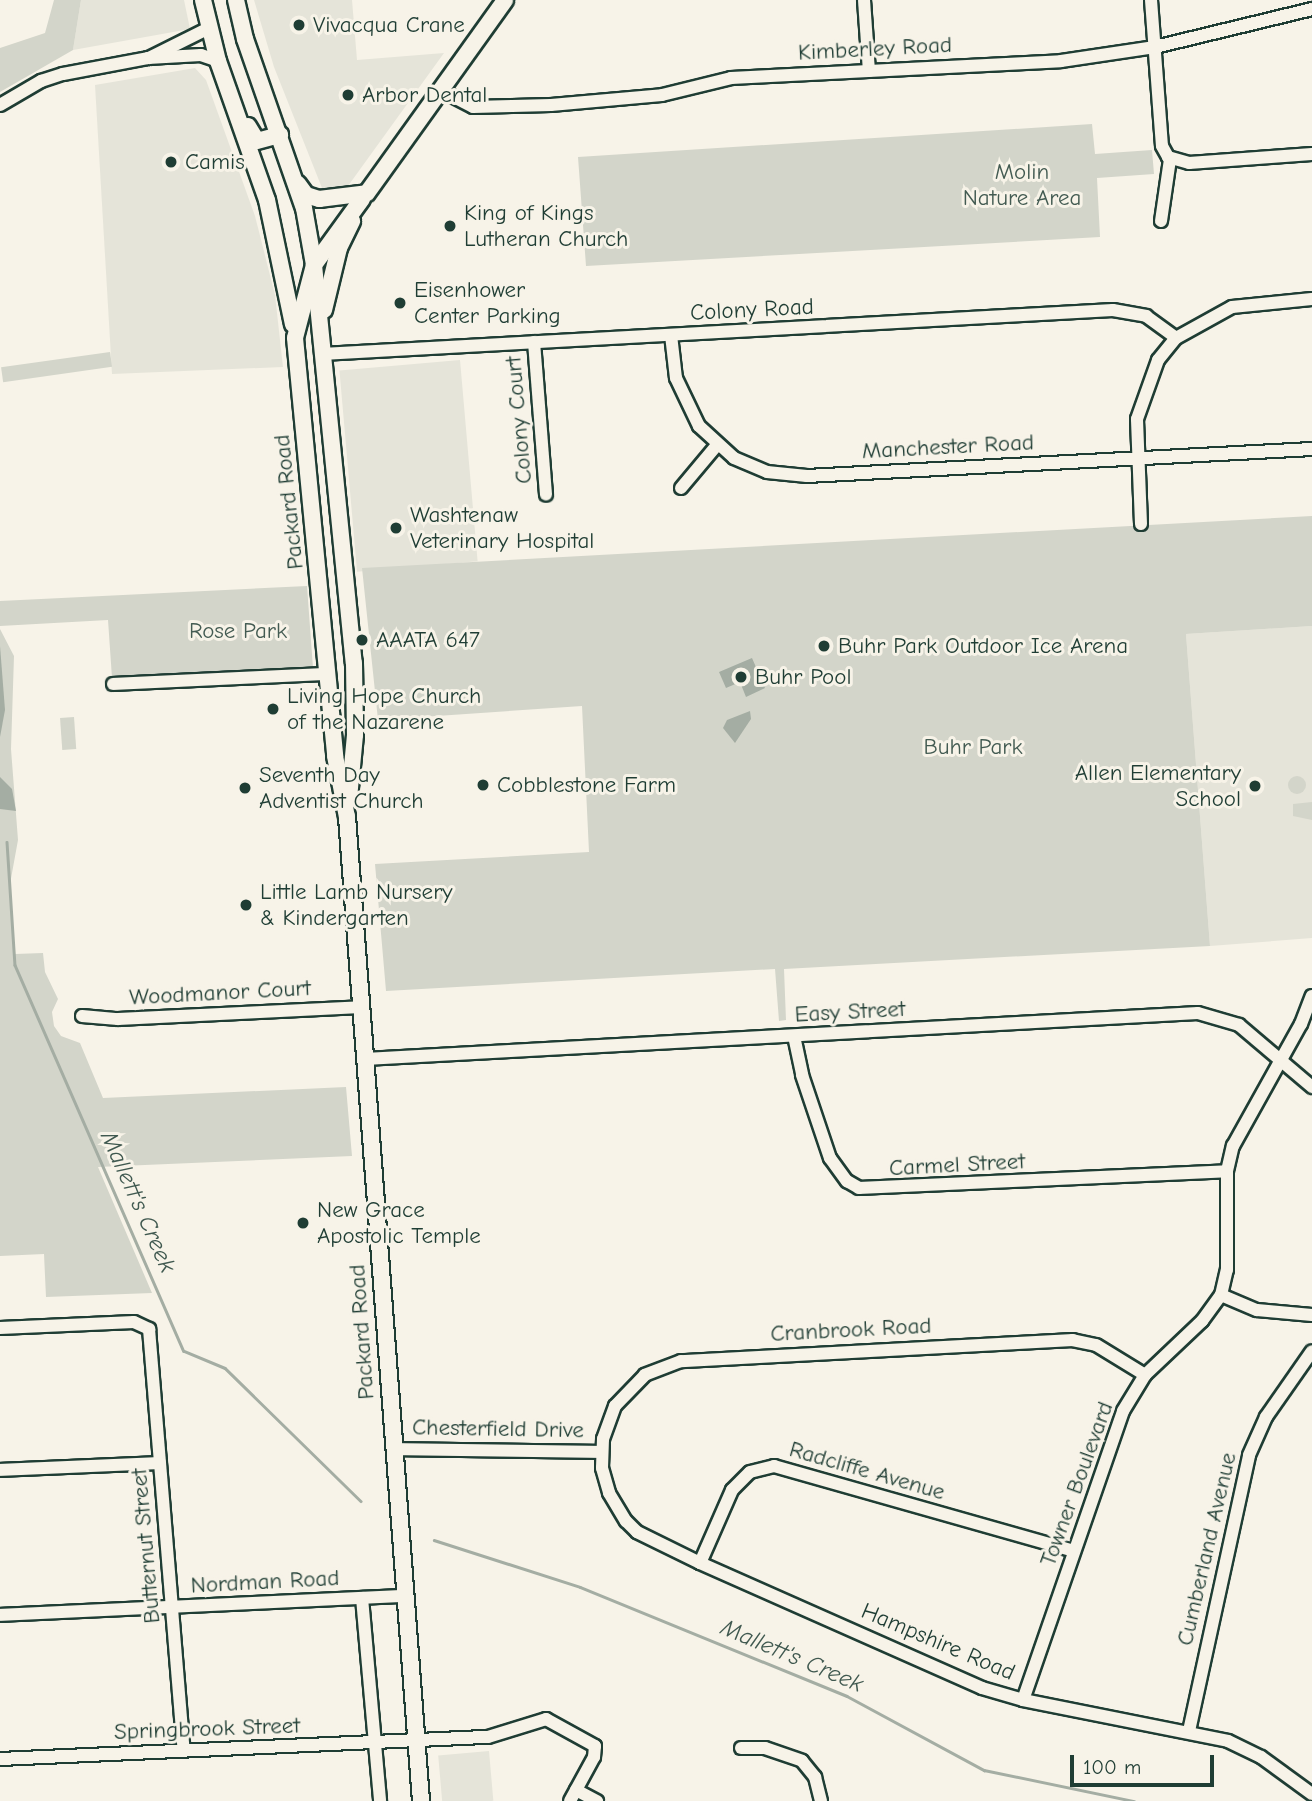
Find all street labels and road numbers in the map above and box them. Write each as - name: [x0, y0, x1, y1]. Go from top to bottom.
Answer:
- street label: Kimberley Road: [797, 31, 953, 67]
- street label: Colony Road: [689, 293, 815, 327]
- street label: Colony Court: [500, 355, 538, 485]
- street label: Manchester Road: [861, 429, 1035, 465]
- street label: Packard Road: [268, 433, 310, 571]
- street label: Woodmanor Court: [128, 974, 312, 1012]
- street label: Easy Street: [794, 995, 906, 1029]
- street label: Carmel Street: [888, 1148, 1026, 1182]
- street label: Packard Road: [344, 1264, 380, 1400]
- street label: Cranbrook Road: [770, 1312, 932, 1348]
- street label: Towner Boulevard: [1034, 1398, 1120, 1570]
- street label: Chesterfield Drive: [412, 1414, 584, 1444]
- street label: Radcliffe Avenue: [786, 1436, 948, 1506]
- street label: Cumberland Avenue: [1171, 1450, 1243, 1648]
- street label: Butternut Street: [125, 1467, 167, 1625]
- street label: Nordman Road: [190, 1564, 340, 1600]
- street label: Hampshire Road: [857, 1597, 1019, 1687]
- street label: Springbrook Street: [114, 1712, 300, 1746]

